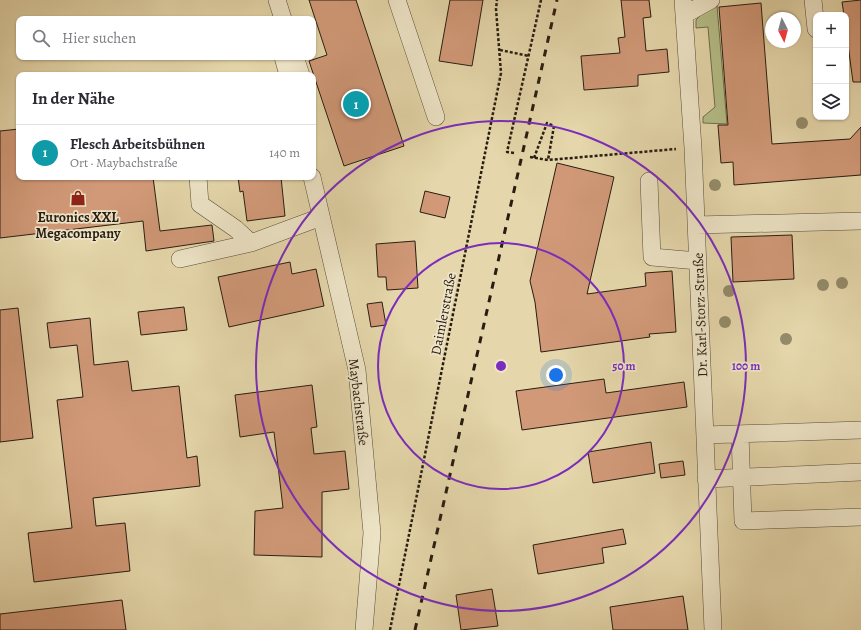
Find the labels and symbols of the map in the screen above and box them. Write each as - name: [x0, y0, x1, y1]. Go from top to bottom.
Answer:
- north arrow: [765, 12, 801, 48]
- pin: 1: [343, 89, 369, 119]
- shop icon: Euronics XXL Megacompany: [69, 189, 87, 207]
- place label: Euronics XXL Megacompany: [36, 208, 121, 243]
- street label: Dr. Karl-Storz-Straße: [689, 252, 712, 378]
- street label: Daimlerstraße: [426, 271, 461, 357]
- street label: Maybachstraße: [344, 357, 373, 447]
- text: 50 m: [612, 358, 636, 374]
- text: 100 m: [732, 358, 760, 374]
- centre of rings: [494, 359, 508, 373]
- your location: [546, 365, 566, 385]

